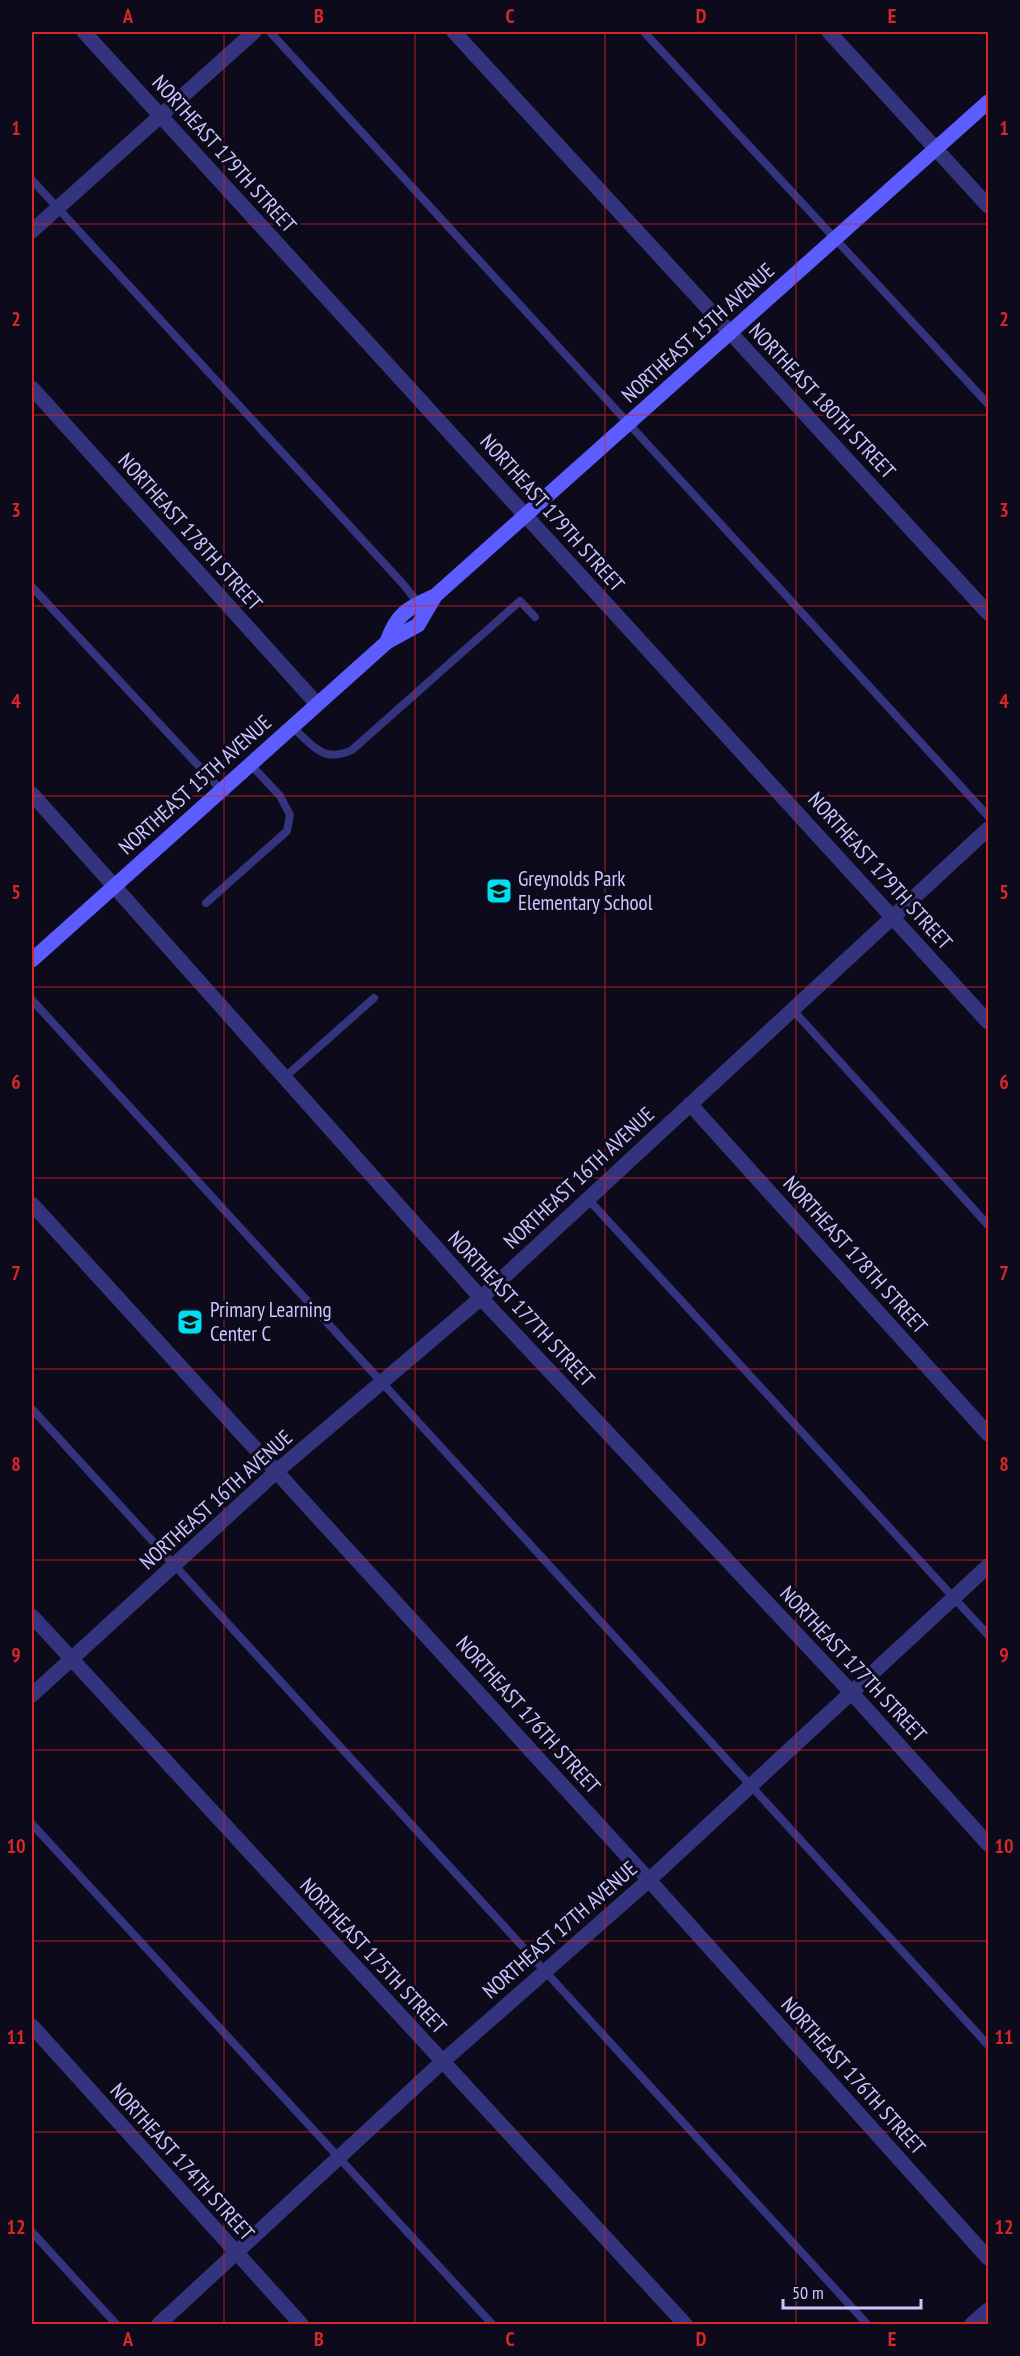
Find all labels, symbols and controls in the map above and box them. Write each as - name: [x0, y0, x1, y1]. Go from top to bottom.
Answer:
- text: A: [122, 3, 134, 29]
- text: B: [314, 3, 324, 29]
- text: C: [505, 3, 515, 29]
- text: D: [696, 3, 707, 29]
- text: E: [888, 3, 896, 29]
- street label: NORTHEAST 179TH STREET: [146, 69, 303, 239]
- text: 1: [11, 115, 21, 141]
- text: 1: [999, 115, 1009, 141]
- street label: NORTHEAST 15TH AVENUE: [616, 257, 780, 408]
- text: 2: [11, 306, 21, 332]
- text: 2: [999, 306, 1009, 332]
- street label: NORTHEAST 180TH STREET: [743, 317, 902, 485]
- street label: NORTHEAST 179TH STREET: [474, 428, 631, 598]
- street label: NORTHEAST 178TH STREET: [112, 447, 269, 617]
- text: 3: [11, 497, 21, 523]
- text: 3: [999, 497, 1009, 523]
- text: 4: [11, 688, 21, 714]
- text: 4: [999, 688, 1009, 714]
- street label: NORTHEAST 15TH AVENUE: [113, 709, 277, 860]
- street label: NORTHEAST 179TH STREET: [802, 786, 959, 956]
- place label: Greynolds Park Elementary School: [518, 865, 653, 916]
- school or university icon: Greynolds Park Elementary School: [484, 876, 514, 906]
- text: 5: [11, 879, 21, 905]
- text: 5: [999, 879, 1009, 905]
- text: 6: [11, 1069, 21, 1095]
- text: 6: [999, 1069, 1009, 1095]
- street label: NORTHEAST 16TH AVENUE: [498, 1101, 660, 1254]
- street label: NORTHEAST 178TH STREET: [777, 1170, 934, 1340]
- street label: NORTHEAST 177TH STREET: [442, 1225, 601, 1393]
- text: 7: [11, 1260, 21, 1286]
- text: 7: [999, 1260, 1009, 1286]
- place label: Primary Learning Center C: [210, 1296, 331, 1347]
- school or university icon: Primary Learning Center C: [175, 1307, 205, 1337]
- street label: NORTHEAST 16TH AVENUE: [134, 1424, 298, 1575]
- text: 8: [11, 1451, 21, 1477]
- text: 8: [999, 1451, 1009, 1477]
- street label: NORTHEAST 177TH STREET: [774, 1580, 933, 1748]
- street label: NORTHEAST 176TH STREET: [450, 1630, 607, 1800]
- text: 9: [11, 1642, 21, 1668]
- text: 9: [999, 1642, 1009, 1668]
- text: 10: [6, 1833, 26, 1859]
- text: 10: [994, 1833, 1014, 1859]
- street label: NORTHEAST 17TH AVENUE: [477, 1855, 643, 2004]
- street label: NORTHEAST 175TH STREET: [294, 1872, 453, 2040]
- street label: NORTHEAST 176TH STREET: [775, 1991, 932, 2161]
- text: 11: [6, 2024, 26, 2050]
- text: 11: [994, 2024, 1014, 2050]
- street label: NORTHEAST 174TH STREET: [104, 2077, 261, 2247]
- text: 12: [6, 2214, 26, 2240]
- text: 12: [994, 2214, 1014, 2240]
- scale bar: [783, 2272, 921, 2310]
- text: 50 m: [792, 2281, 824, 2304]
- text: A: [122, 2326, 134, 2352]
- text: B: [314, 2326, 324, 2352]
- text: C: [505, 2326, 515, 2352]
- text: D: [696, 2326, 707, 2352]
- text: E: [888, 2326, 896, 2352]

